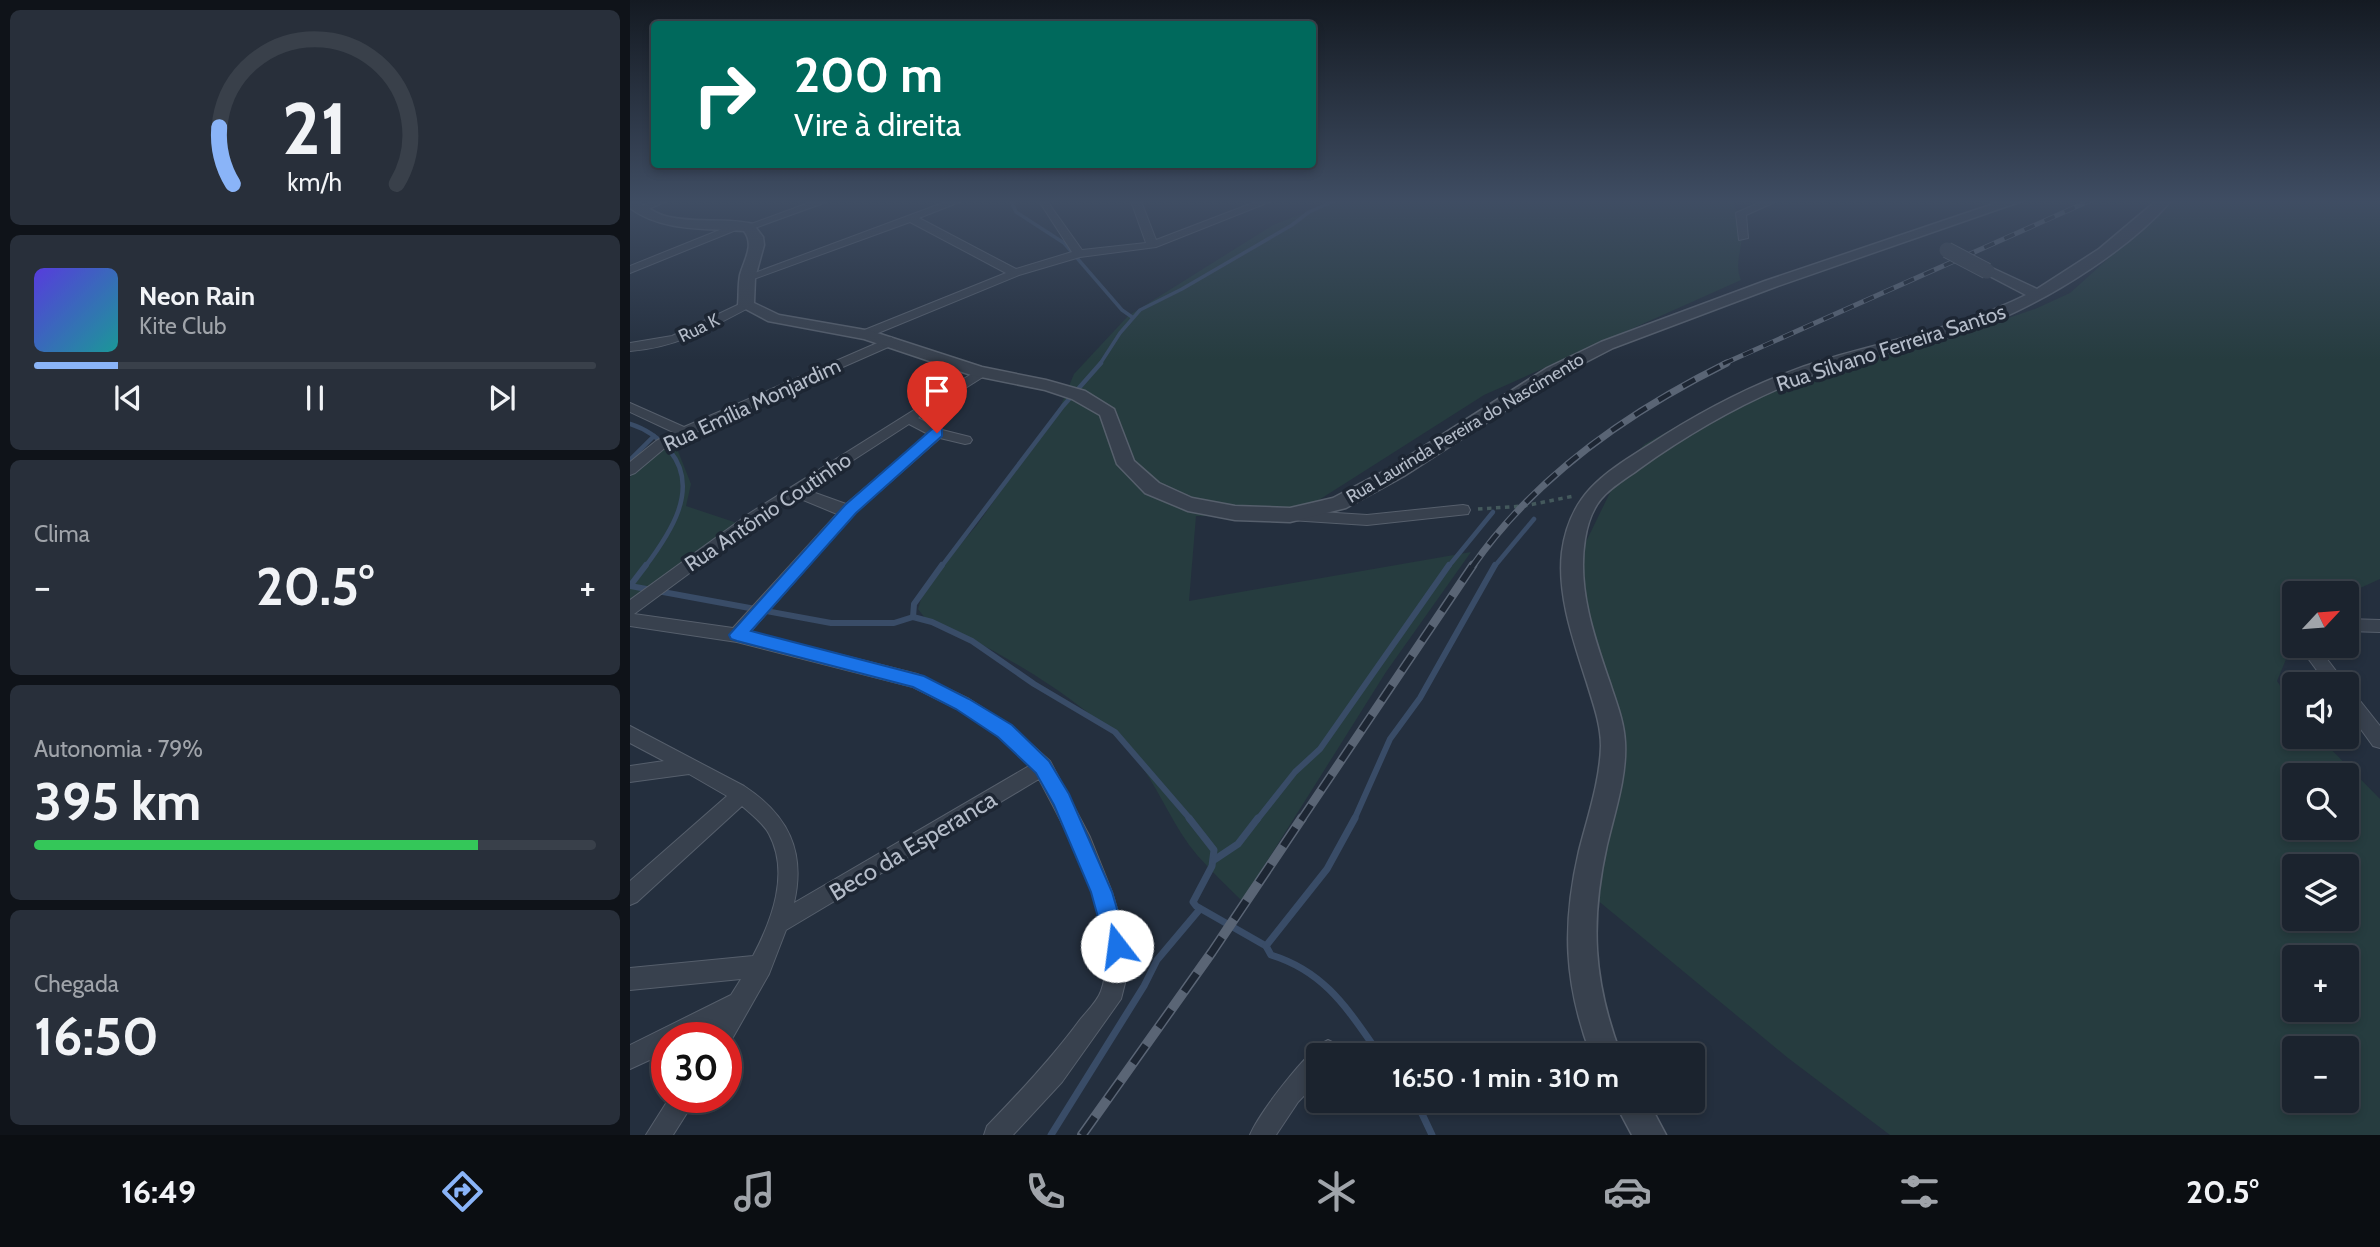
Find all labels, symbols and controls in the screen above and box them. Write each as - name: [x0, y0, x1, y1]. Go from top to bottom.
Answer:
- text: 200 m: [794, 45, 943, 104]
- icon: right: [679, 49, 770, 140]
- text: 21: [282, 84, 348, 172]
- text: Vire à direita: [794, 105, 961, 144]
- text: km/h: [288, 166, 342, 196]
- text: Neon Rain: [139, 280, 255, 312]
- street label: Rua Silvano Ferreira Santos: [1773, 299, 2009, 396]
- street label: Rua K: [675, 308, 724, 347]
- text: Kite Club: [139, 312, 226, 340]
- street label: Rua Laurinda Pereira do Nascimento: [1342, 348, 1588, 508]
- street label: Rua Emília Monjardim: [659, 353, 845, 457]
- pin: [907, 361, 967, 433]
- icon: arrive: [918, 372, 956, 410]
- icon: previous: [109, 379, 147, 417]
- icon: pause: [296, 379, 334, 417]
- icon: next: [483, 379, 521, 417]
- street label: Rua Antônio Coutinho: [680, 447, 856, 577]
- text: Clima: [34, 520, 90, 548]
- text: 20.5°: [256, 555, 374, 618]
- text: −: [34, 563, 51, 610]
- text: +: [579, 563, 596, 610]
- north arrow: [2282, 581, 2359, 658]
- map controls: [2282, 581, 2359, 1113]
- button: sound: [2282, 672, 2359, 749]
- text: Autonomia · 79%: [34, 735, 203, 763]
- button: search: [2282, 763, 2359, 840]
- text: 395 km: [34, 770, 201, 833]
- street label: Beco da Esperanca: [824, 784, 1002, 907]
- button: layers: [2282, 854, 2359, 931]
- position arrow: [1080, 909, 1154, 983]
- button: +: [2282, 945, 2359, 1022]
- text: Chegada: [34, 970, 119, 998]
- text: 16:50: [34, 1005, 159, 1068]
- speed limit sign: 30: [651, 1022, 742, 1113]
- button: −: [2282, 1036, 2359, 1113]
- text: 16:50 · 1 min · 310 m: [1392, 1062, 1619, 1094]
- icon: directions: [438, 1167, 487, 1216]
- icon: music: [730, 1167, 779, 1216]
- icon: phone: [1021, 1167, 1070, 1216]
- icon: climate: [1312, 1167, 1361, 1216]
- icon: car: [1603, 1167, 1652, 1216]
- icon: filters: [1895, 1167, 1944, 1216]
- text: 16:49: [121, 1172, 196, 1211]
- text: 20.5°: [2186, 1172, 2259, 1211]

